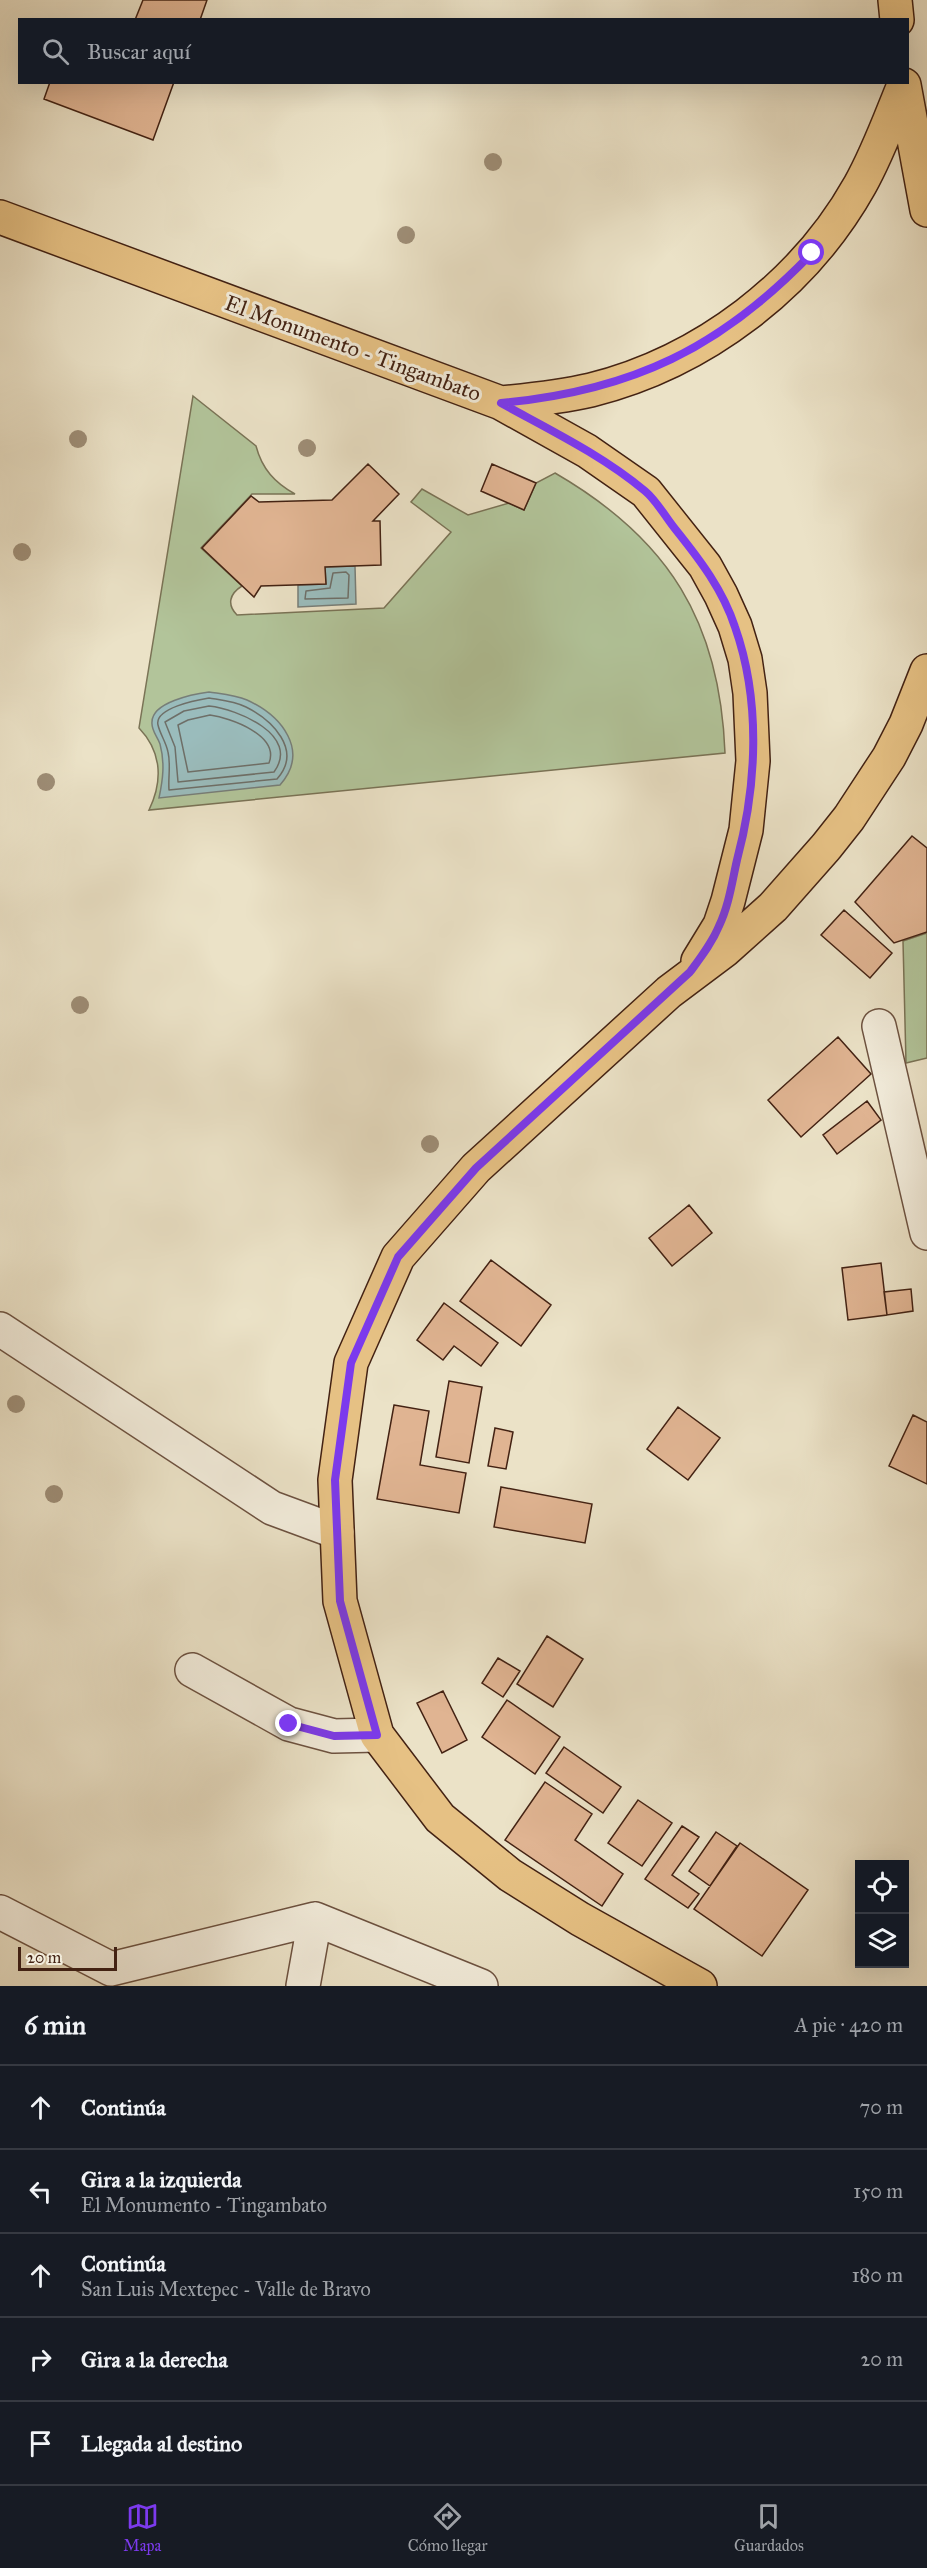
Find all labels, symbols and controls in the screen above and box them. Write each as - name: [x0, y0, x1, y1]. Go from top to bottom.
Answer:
- search box: [18, 18, 909, 84]
- icon: search: [39, 35, 72, 68]
- text: Buscar aquí: [87, 38, 190, 65]
- route start: [798, 239, 824, 265]
- street label: El Monumento - Tingambato: [221, 289, 485, 407]
- route end: [275, 1710, 301, 1736]
- map controls: [855, 1860, 909, 1968]
- button: locate: [855, 1860, 909, 1914]
- button: layers: [855, 1914, 909, 1968]
- scale bar: [18, 1944, 117, 1972]
- text: 20 m: [27, 1948, 61, 1967]
- text: 6 min: [24, 2009, 86, 2041]
- text: A pie · 420 m: [795, 2013, 903, 2037]
- icon: ahead: [24, 2091, 57, 2124]
- text: Continúa: [81, 2094, 166, 2121]
- text: 70 m: [860, 2095, 903, 2119]
- text: Gira a la izquierda: [81, 2166, 242, 2193]
- icon: left: [24, 2175, 57, 2208]
- text: 150 m: [853, 2179, 903, 2203]
- text: El Monumento - Tingambato: [81, 2193, 327, 2217]
- text: Continúa: [81, 2250, 166, 2277]
- icon: ahead: [24, 2259, 57, 2292]
- text: 180 m: [852, 2263, 903, 2287]
- text: San Luis Mextepec - Valle de Bravo: [81, 2277, 371, 2301]
- icon: right: [24, 2343, 57, 2376]
- text: Gira a la derecha: [81, 2346, 228, 2373]
- text: 20 m: [860, 2347, 903, 2371]
- icon: arrive: [24, 2427, 57, 2460]
- text: Llegada al destino: [81, 2430, 242, 2457]
- tab: Mapa: [123, 2500, 161, 2555]
- tab: Cómo llegar: [408, 2500, 487, 2555]
- tab: Guardados: [734, 2500, 804, 2555]

